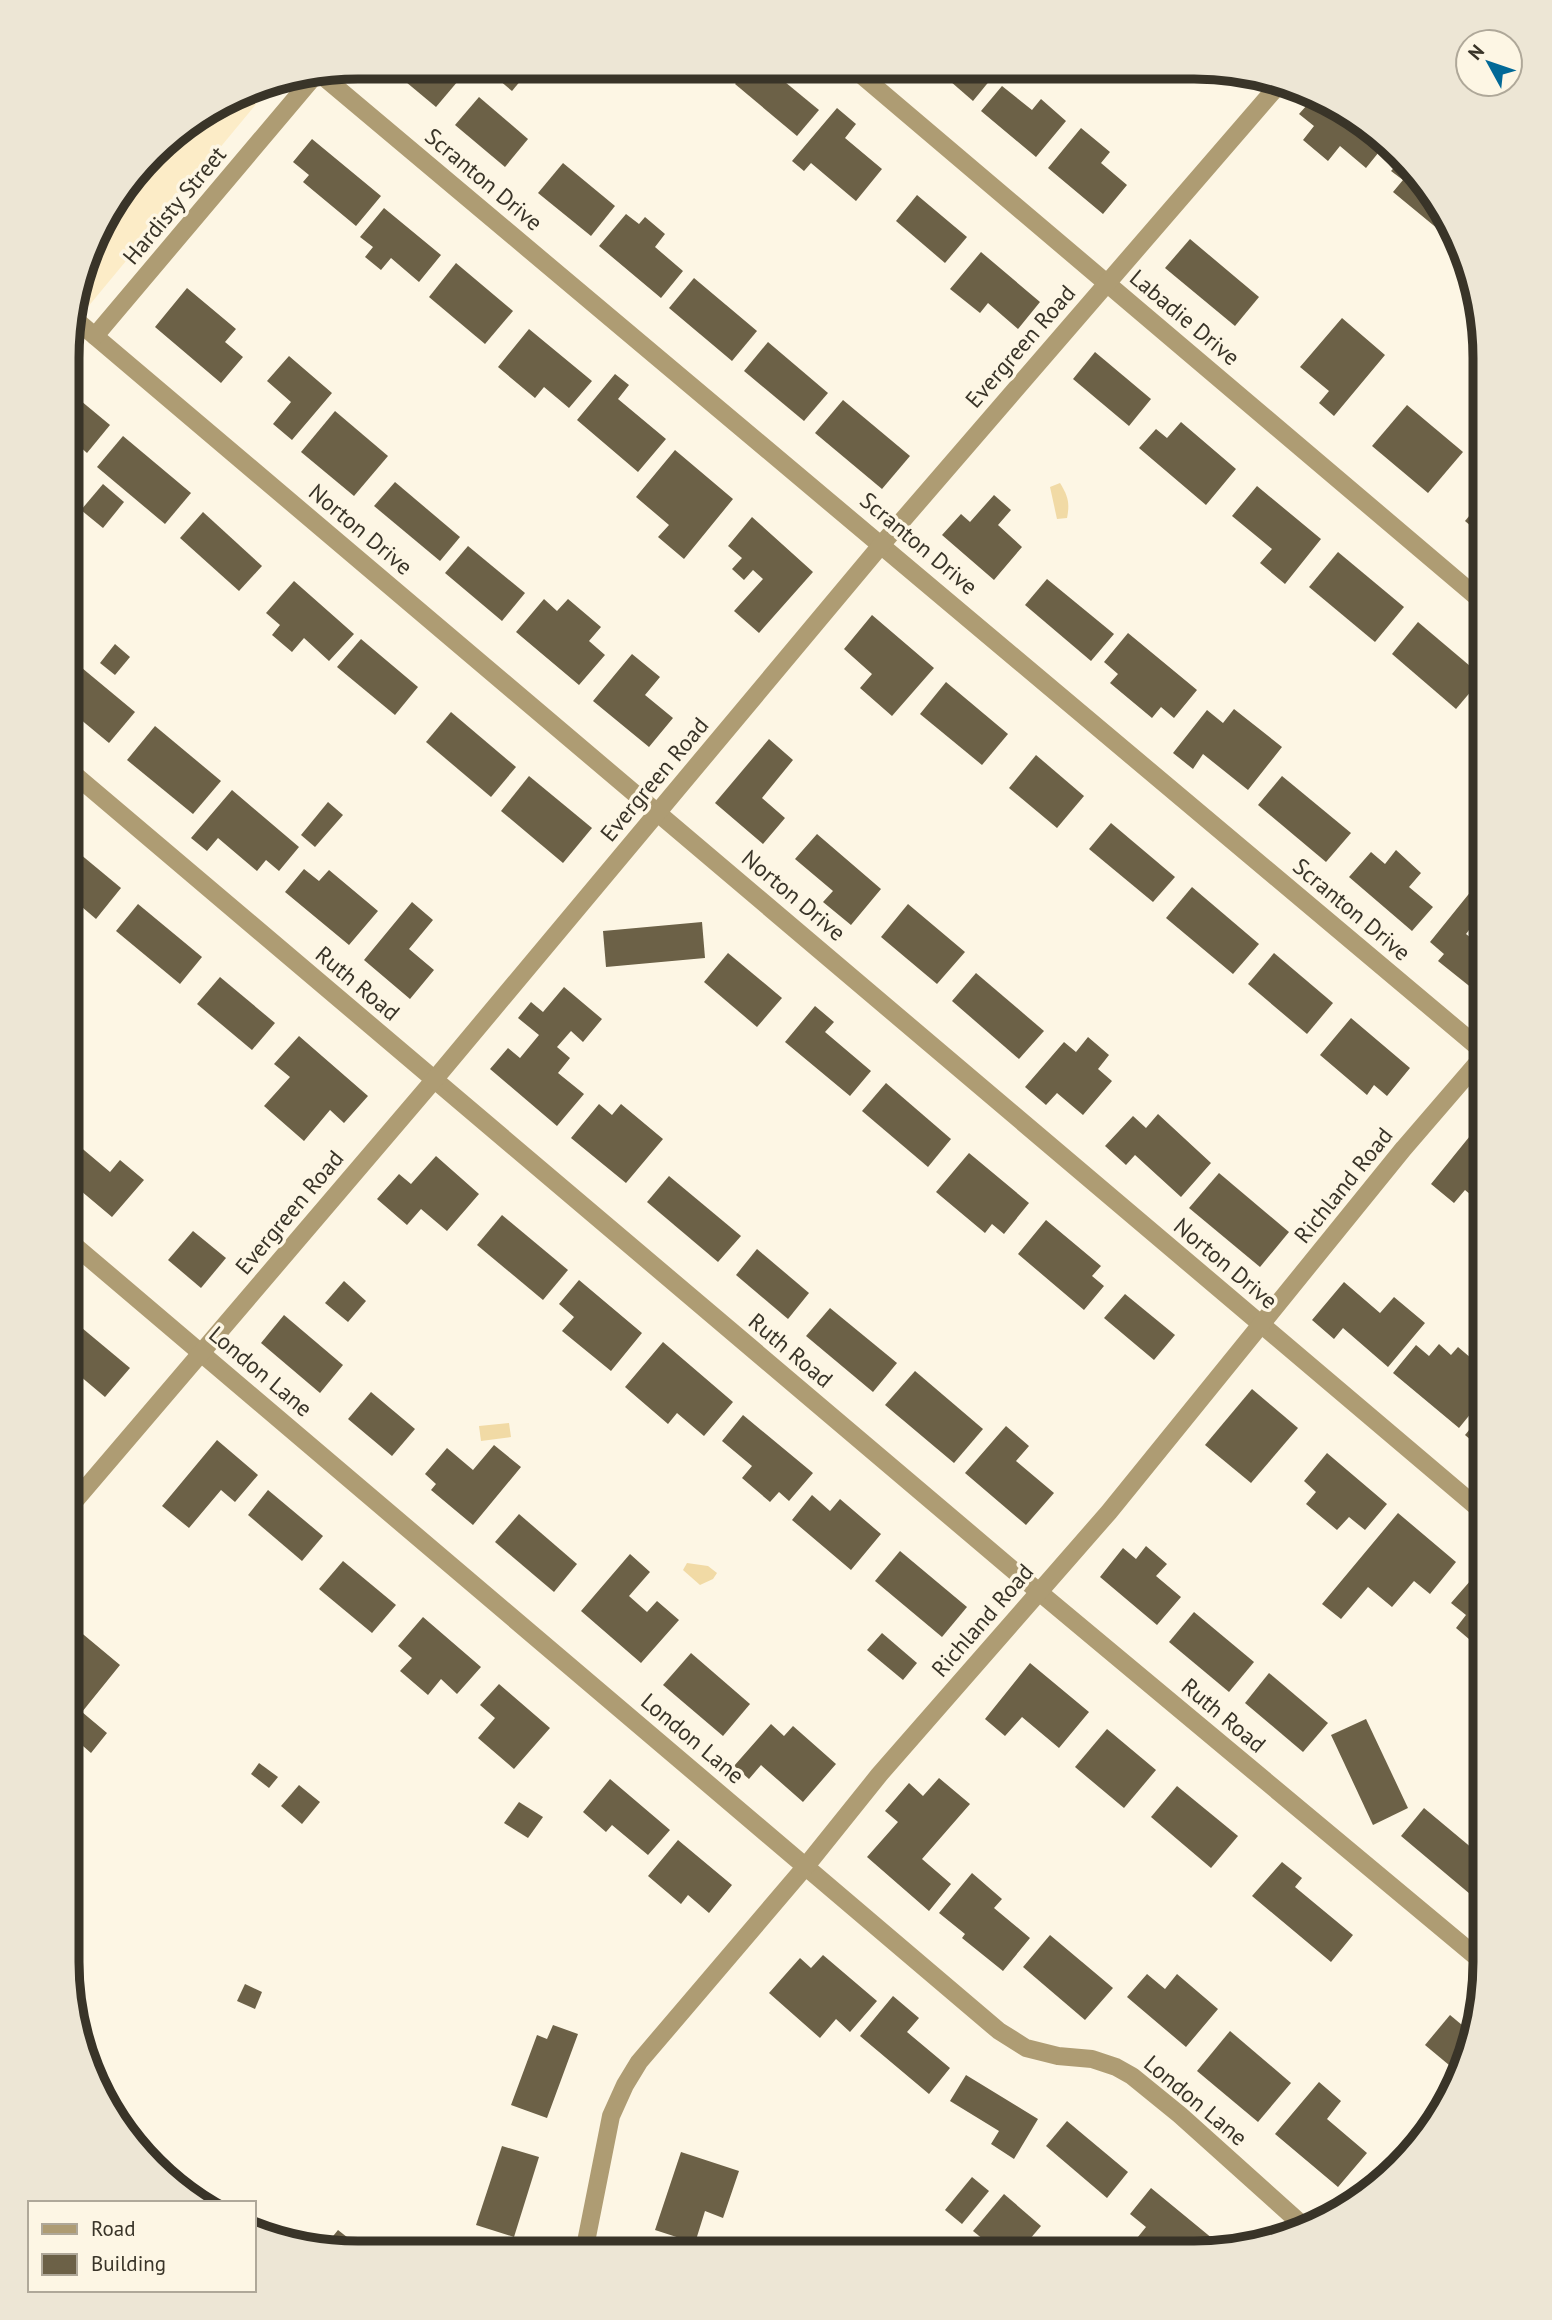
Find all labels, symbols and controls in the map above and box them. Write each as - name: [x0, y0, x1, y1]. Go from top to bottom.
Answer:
- north arrow: [1454, 28, 1524, 98]
- text: N: [1463, 40, 1489, 65]
- street label: Scranton Drive: [419, 121, 549, 237]
- street label: Hardisty Street: [116, 140, 232, 270]
- street label: Labadie Drive: [1124, 263, 1246, 371]
- street label: Evergreen Road: [959, 279, 1081, 413]
- street label: Norton Drive: [303, 477, 419, 581]
- street label: Scranton Drive: [854, 485, 984, 601]
- street label: Evergreen Road: [594, 711, 714, 847]
- street label: Norton Drive: [736, 843, 852, 947]
- street label: Scranton Drive: [1287, 851, 1417, 967]
- street label: Ruth Road: [310, 939, 406, 1027]
- street label: Richland Road: [1287, 1121, 1399, 1249]
- street label: Evergreen Road: [229, 1144, 349, 1280]
- street label: Norton Drive: [1168, 1211, 1284, 1315]
- street label: Ruth Road: [743, 1306, 839, 1394]
- street label: London Lane: [203, 1319, 319, 1423]
- street label: Richland Road: [925, 1557, 1039, 1683]
- street label: Ruth Road: [1176, 1671, 1272, 1759]
- street label: London Lane: [635, 1686, 751, 1790]
- street label: London Lane: [1138, 2048, 1254, 2152]
- legend: [28, 2201, 256, 2292]
- text: Road: [91, 2215, 135, 2242]
- text: Building: [91, 2250, 166, 2277]

